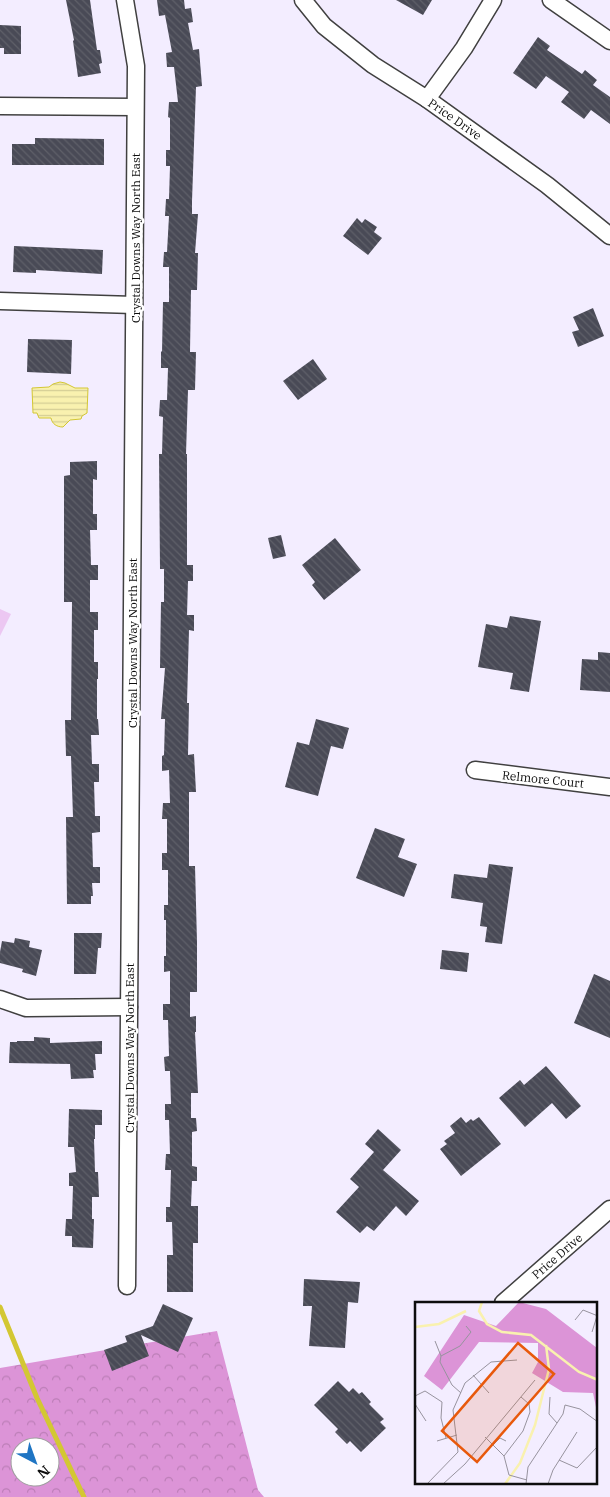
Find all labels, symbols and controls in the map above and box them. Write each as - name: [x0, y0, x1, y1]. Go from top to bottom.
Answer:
- street label: Price Drive: [425, 95, 485, 143]
- street label: Crystal Downs Way North East: [128, 153, 143, 323]
- street label: Crystal Downs Way North East: [125, 558, 140, 728]
- street label: Relmore Court: [501, 767, 585, 791]
- street label: Crystal Downs Way North East: [122, 963, 137, 1133]
- street label: Price Drive: [529, 1230, 585, 1282]
- inset map: [415, 1302, 598, 1484]
- north arrow: [10, 1437, 60, 1487]
- text: N: [33, 1461, 54, 1482]

